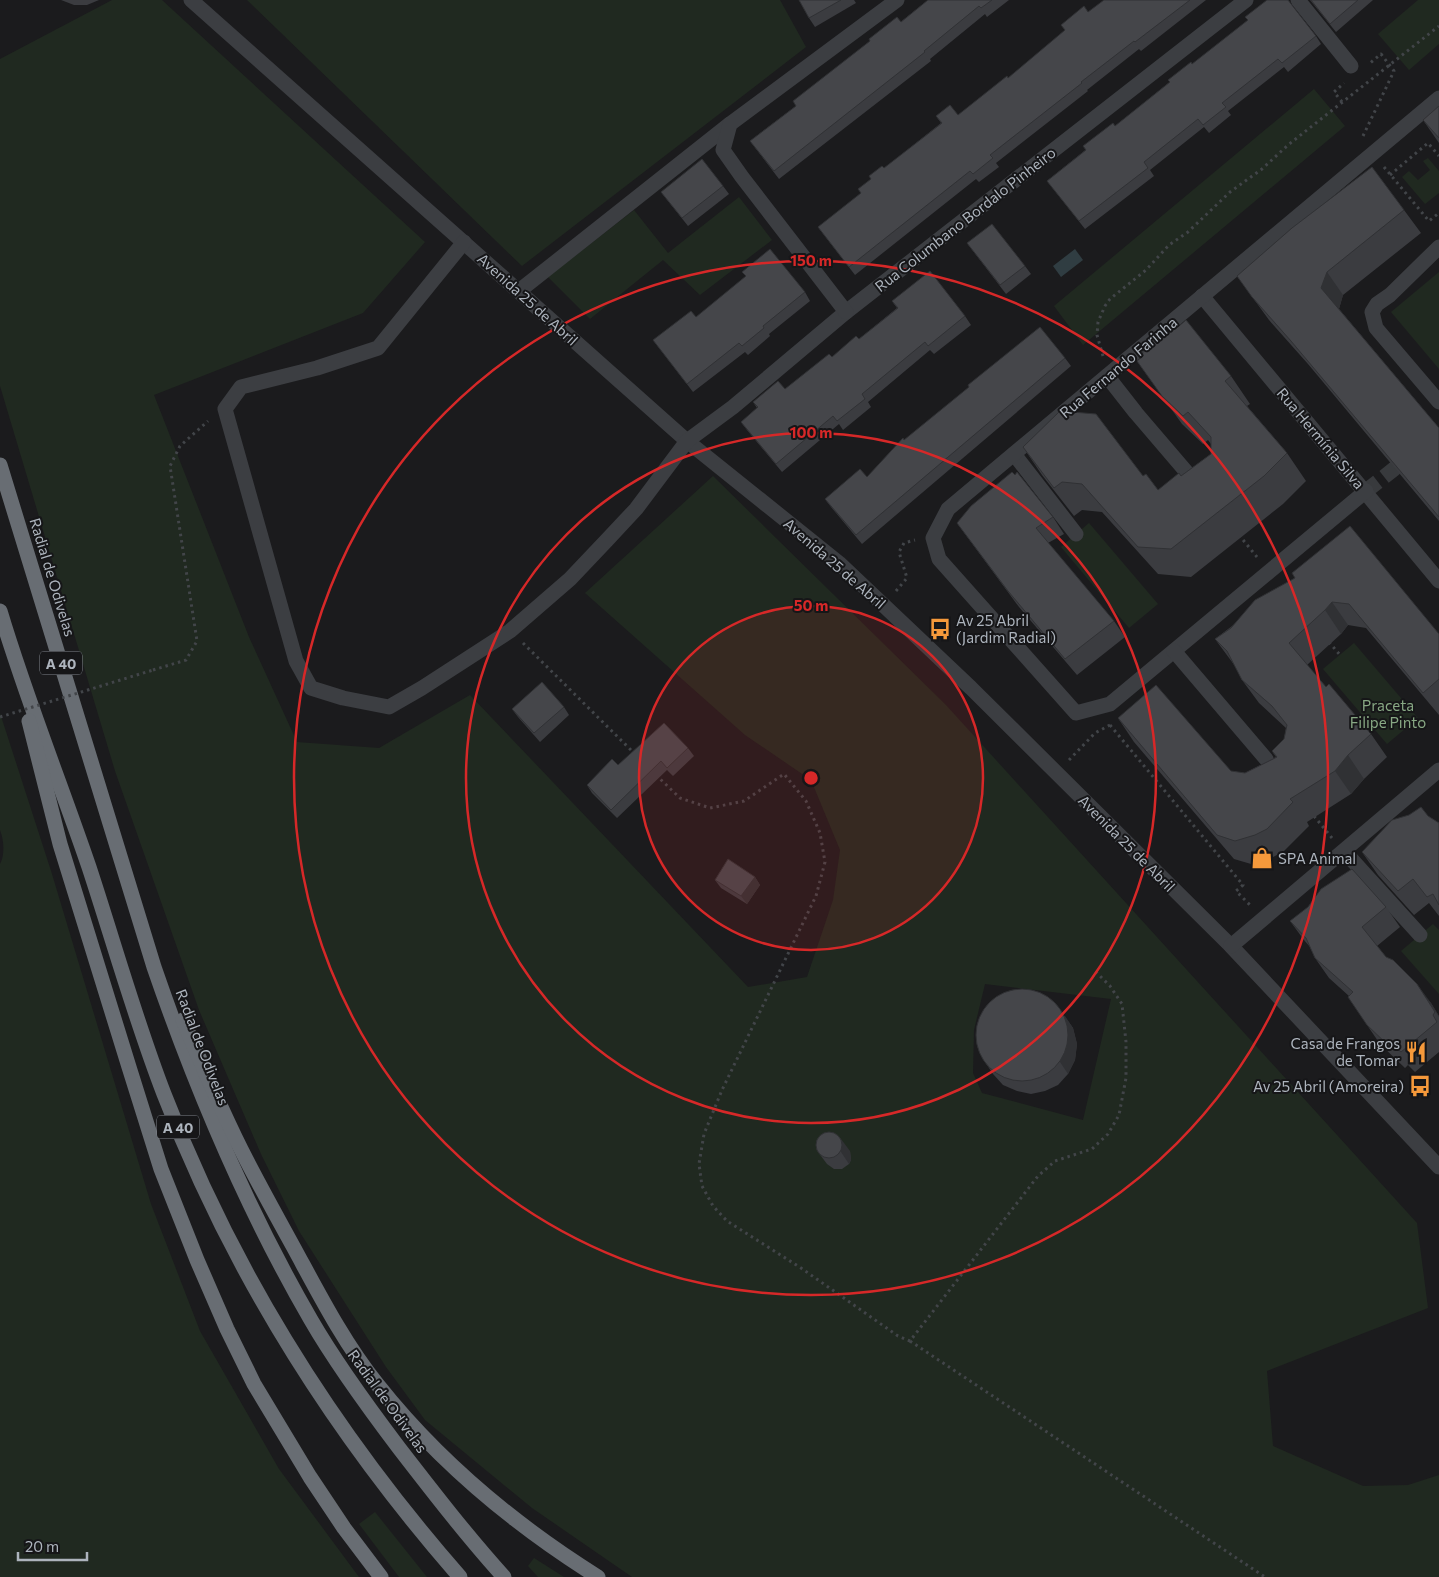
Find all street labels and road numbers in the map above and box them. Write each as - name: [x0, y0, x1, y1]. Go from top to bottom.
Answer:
- street label: Rua Columbano Bordalo Pinheiro: [871, 143, 1059, 295]
- street label: Avenida 25 de Abril: [474, 249, 582, 349]
- street label: Rua Fernando Farinha: [1056, 313, 1180, 421]
- street label: Rua Hermínia Silva: [1274, 384, 1368, 492]
- street label: Avenida 25 de Abril: [780, 514, 890, 612]
- street label: Radial de Odivelas: [26, 516, 80, 639]
- road number: A 40: [40, 651, 82, 674]
- street label: Avenida 25 de Abril: [1075, 791, 1179, 895]
- street label: Radial de Odivelas: [173, 986, 233, 1108]
- road number: A 40: [157, 1116, 199, 1138]
- street label: Radial de Odivelas: [345, 1346, 432, 1456]

